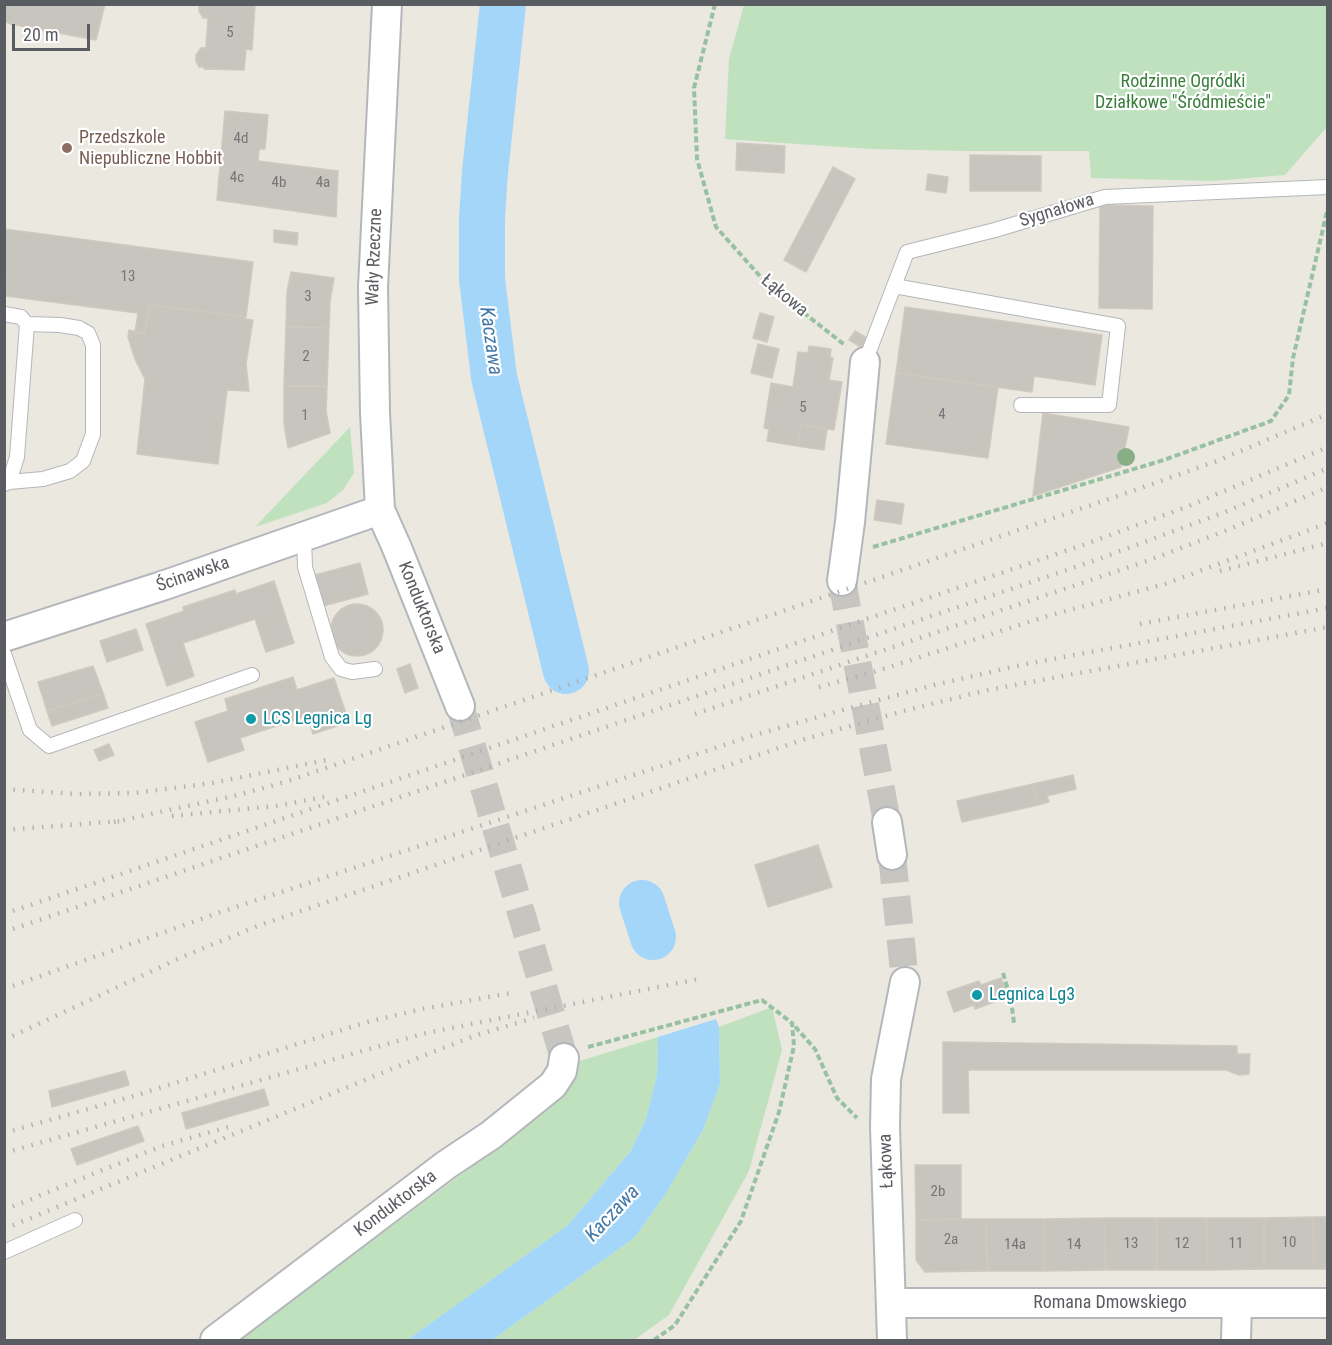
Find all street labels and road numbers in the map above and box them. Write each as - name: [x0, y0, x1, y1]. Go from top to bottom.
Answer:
- street label: Sygnałowa: [1017, 189, 1097, 233]
- street label: Wały Rzeczne: [363, 208, 387, 306]
- street label: Łąkowa: [756, 270, 812, 322]
- street label: Ścinawska: [154, 552, 232, 598]
- street label: Konduktorska: [393, 559, 449, 657]
- street label: Łąkowa: [875, 1133, 899, 1189]
- street label: Konduktorska: [350, 1166, 442, 1242]
- street label: Romana Dmowskiego: [1033, 1292, 1187, 1314]

